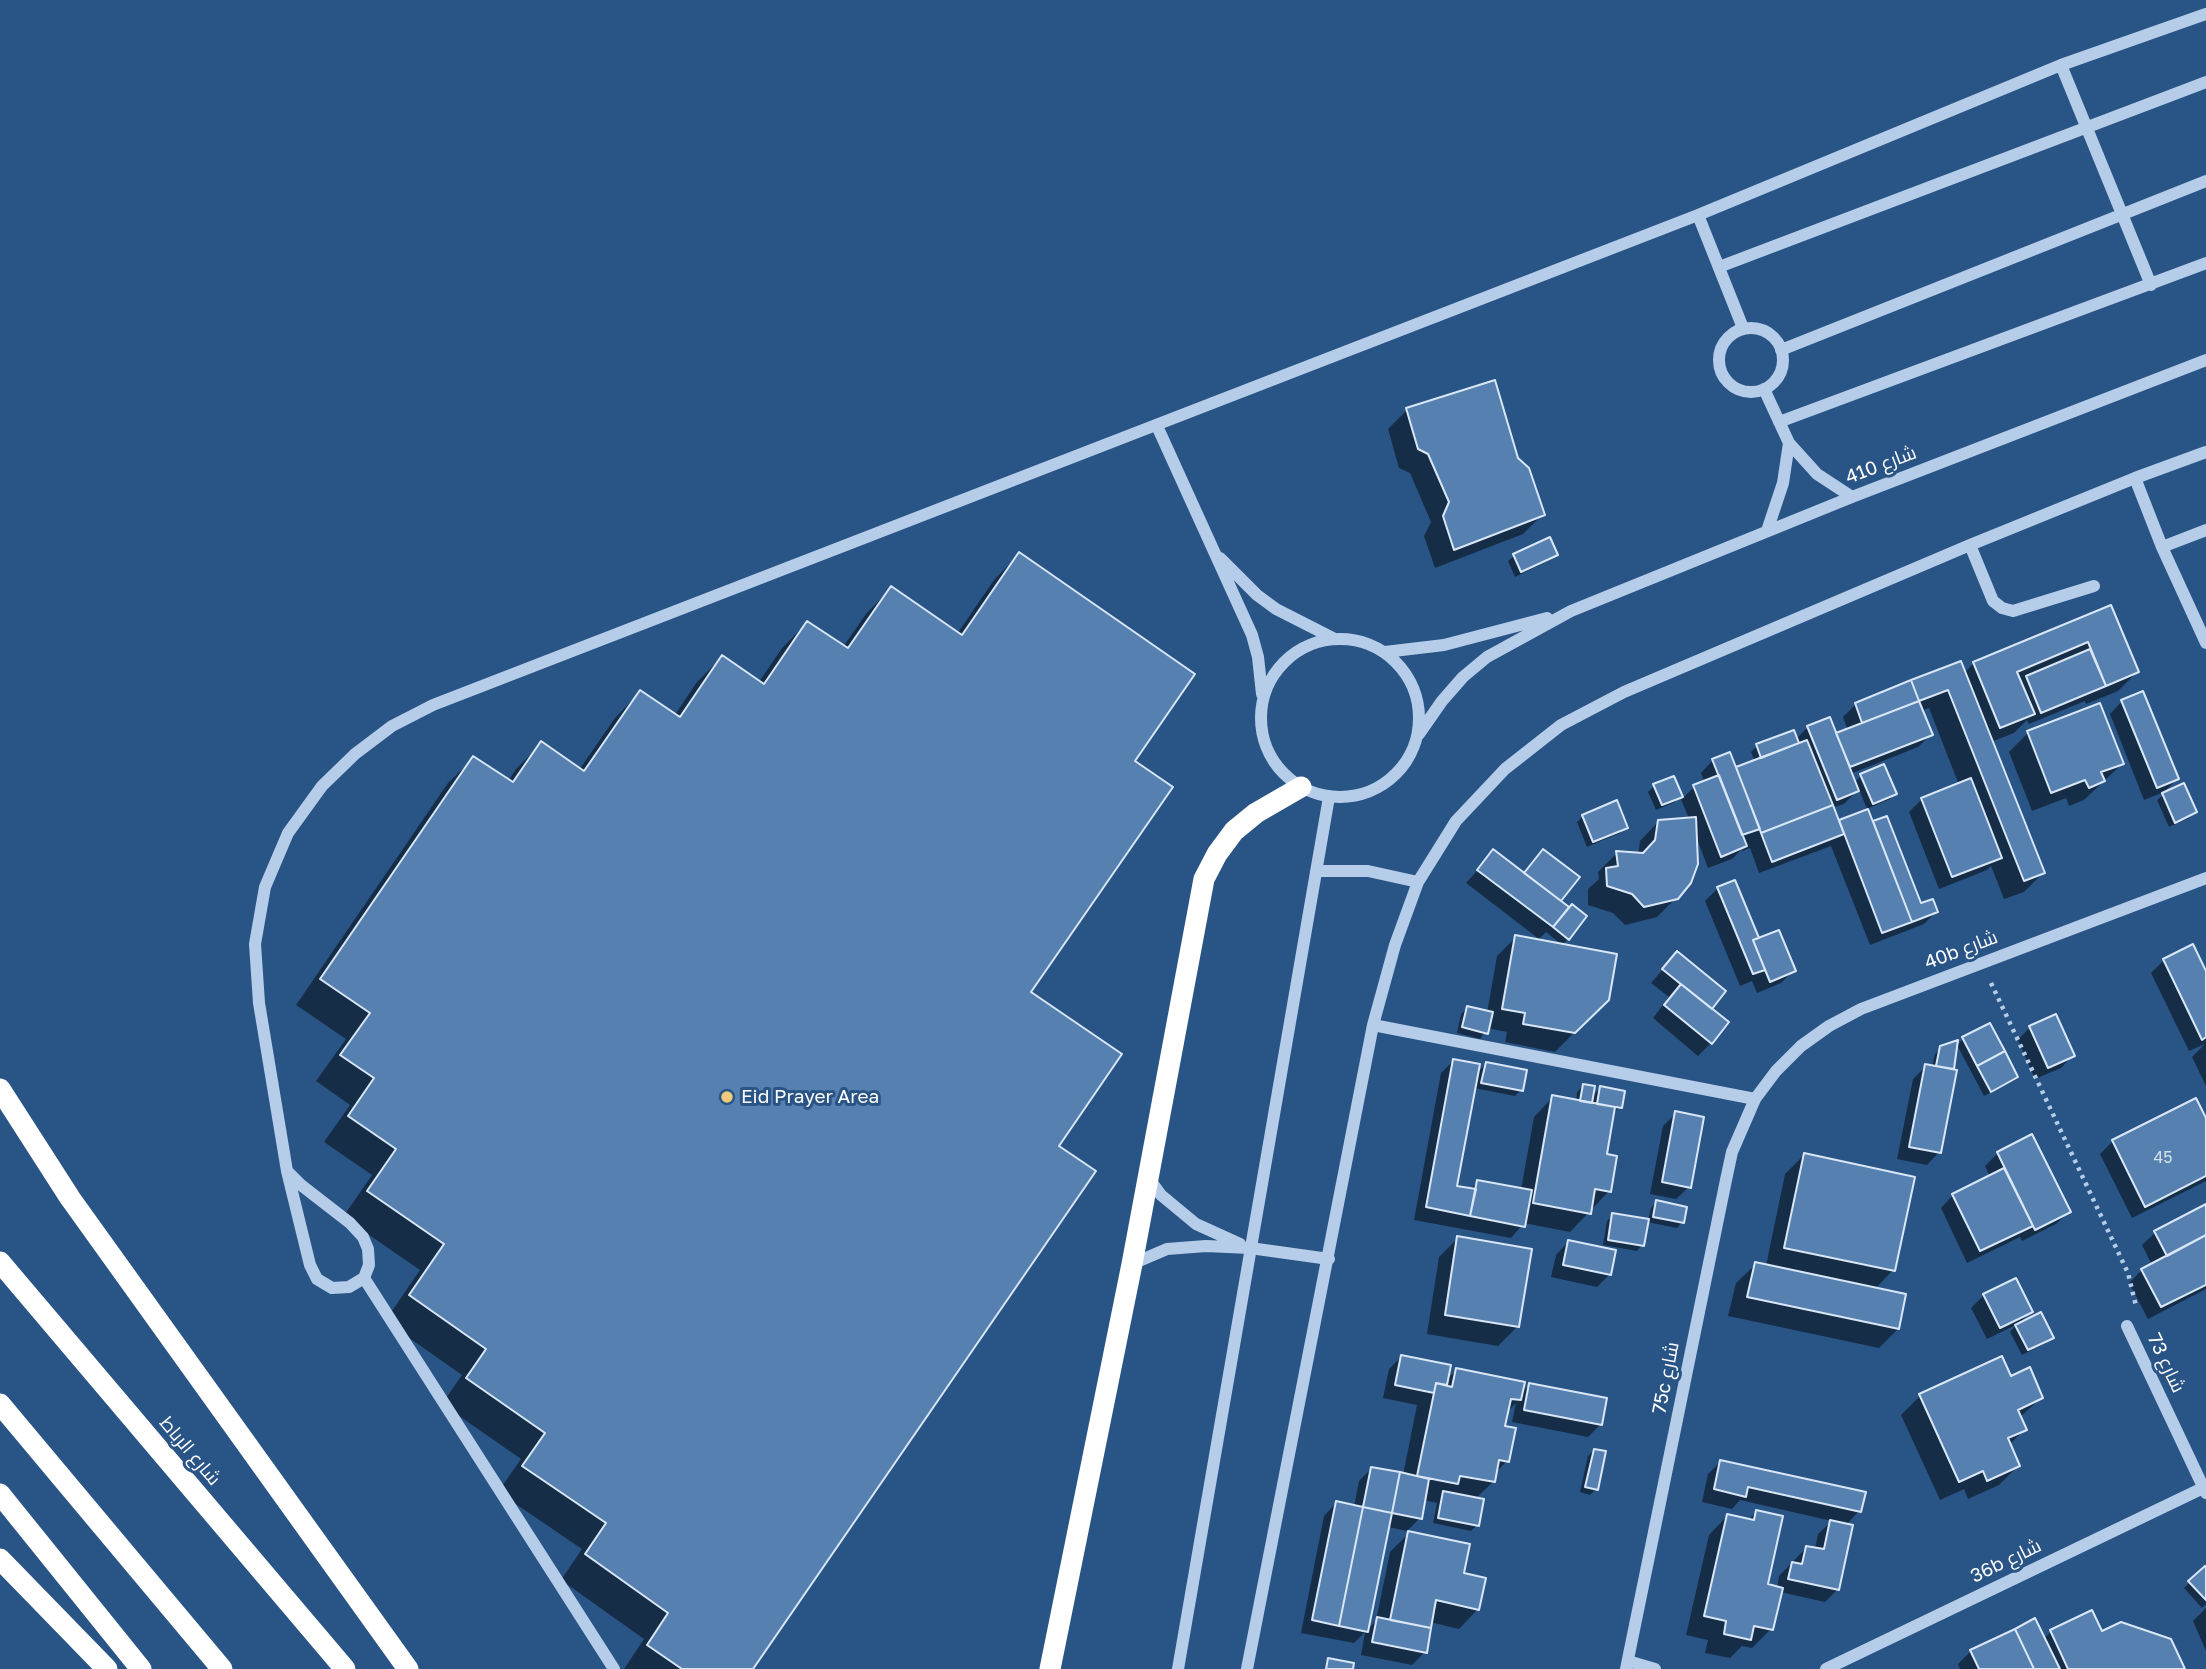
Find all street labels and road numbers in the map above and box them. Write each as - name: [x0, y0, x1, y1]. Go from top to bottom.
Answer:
- street label: شارع 410: [1842, 441, 1920, 489]
- street label: 40b شارع: [1921, 926, 2001, 974]
- street label: شارع 73: [2142, 1330, 2190, 1396]
- street label: 75c شارع: [1648, 1340, 1684, 1416]
- street label: شارع الرباط: [155, 1412, 225, 1490]
- street label: 36b شارع: [1967, 1534, 2045, 1588]

